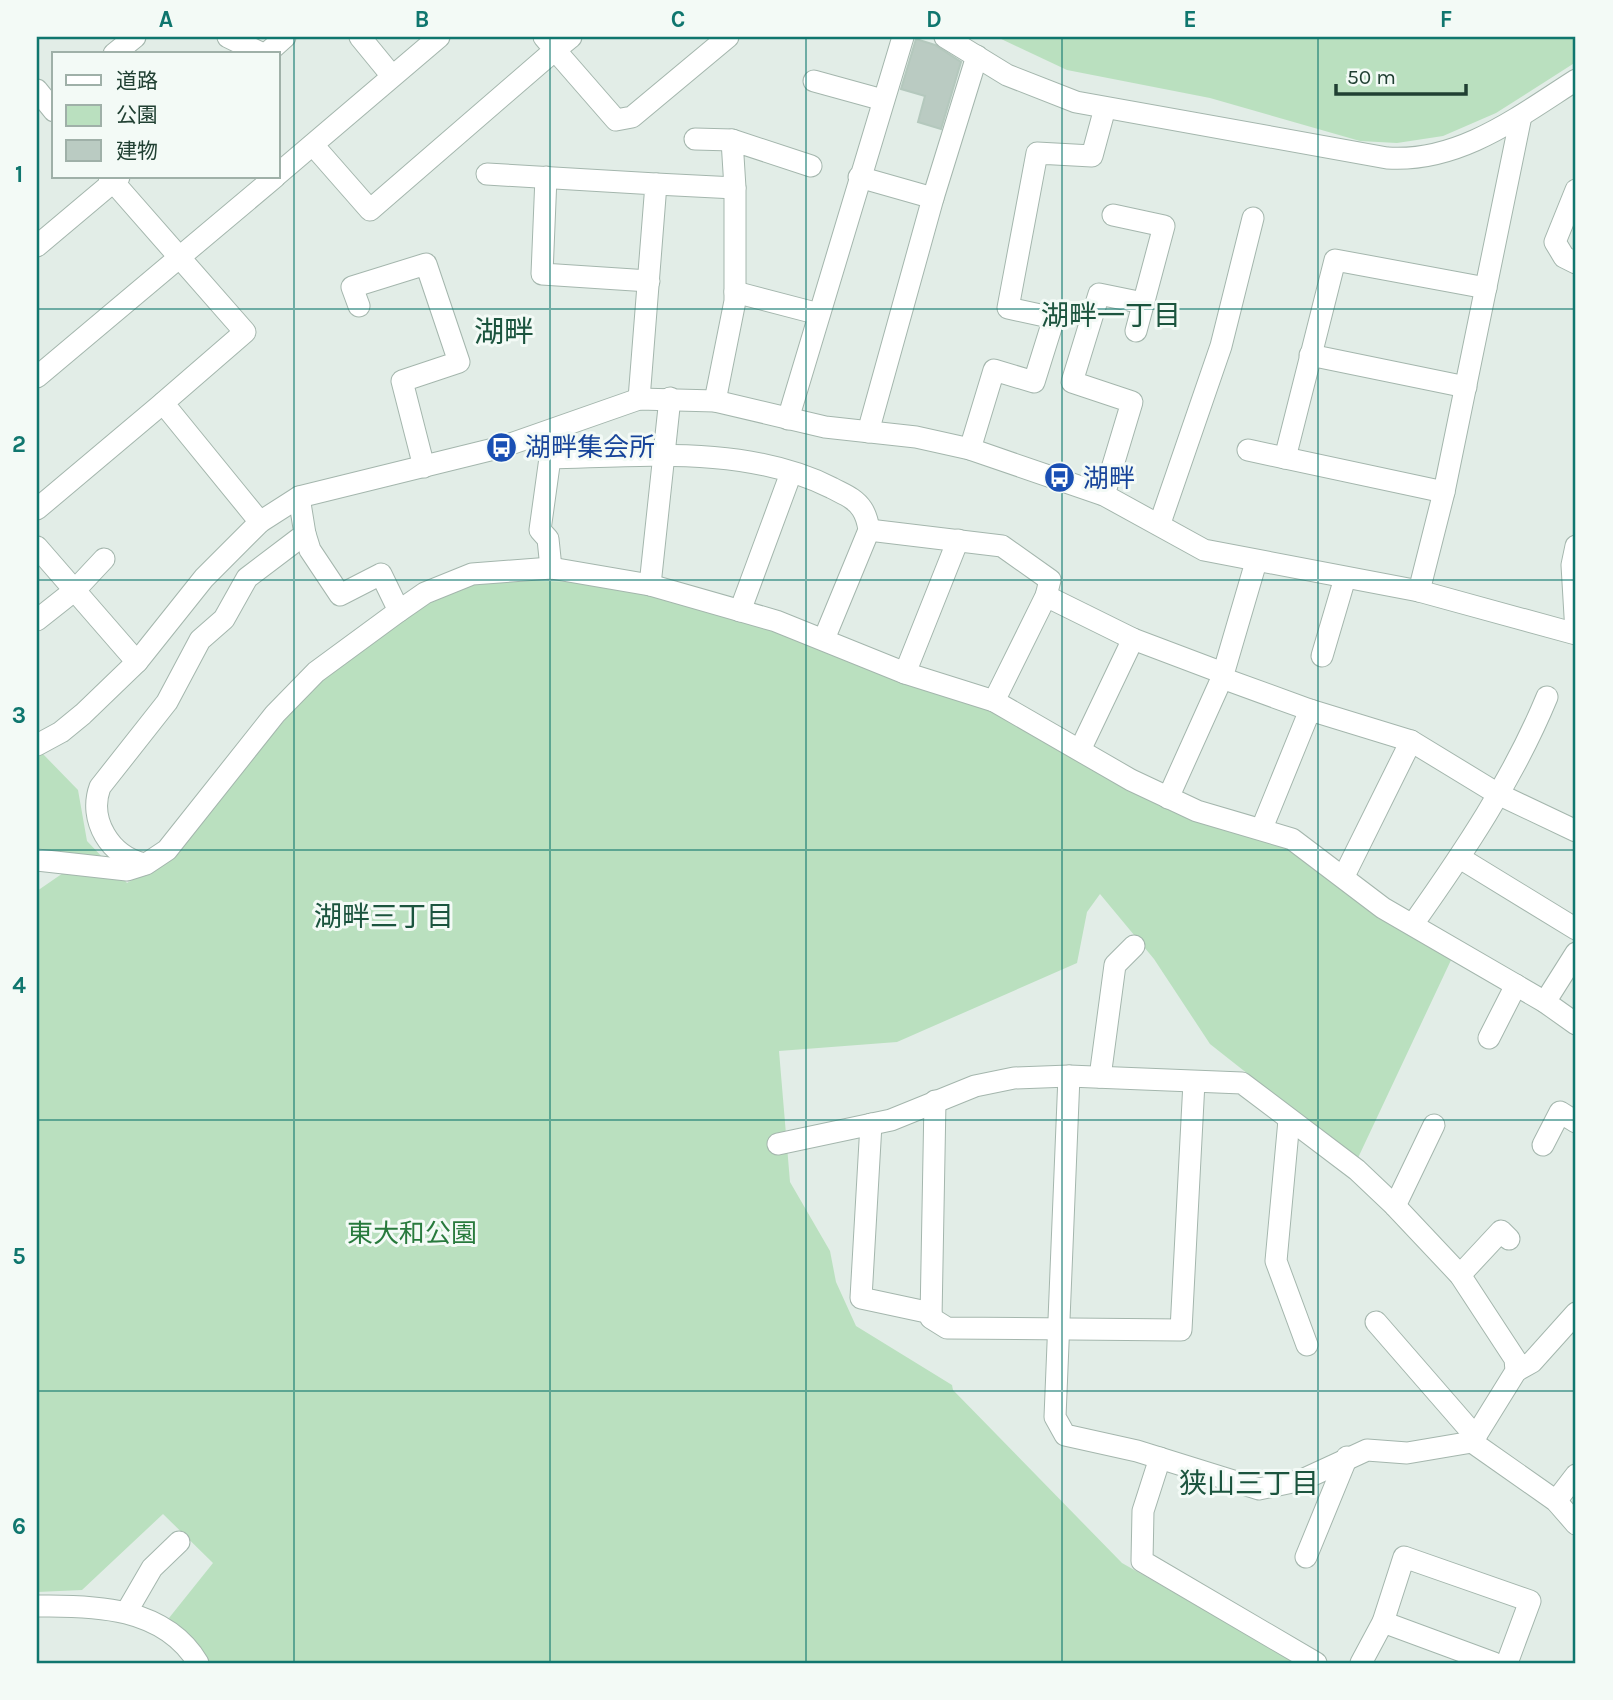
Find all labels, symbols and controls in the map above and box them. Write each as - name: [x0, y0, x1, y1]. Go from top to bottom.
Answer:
- text: A: [159, 6, 173, 33]
- text: B: [415, 6, 429, 33]
- text: C: [671, 6, 685, 33]
- text: D: [926, 6, 942, 33]
- text: E: [1183, 6, 1197, 33]
- text: F: [1440, 6, 1452, 33]
- legend: [52, 52, 280, 178]
- scale bar: [1336, 52, 1466, 96]
- text: 50 m: [1347, 65, 1396, 89]
- text: 道路: [116, 69, 158, 93]
- text: 公園: [116, 103, 158, 127]
- text: 建物: [116, 139, 158, 163]
- text: 1: [15, 161, 23, 188]
- district label: 湖畔一丁目: [1041, 299, 1181, 332]
- district label: 湖畔: [474, 314, 534, 350]
- bus stop icon: 湖畔集会所: [485, 430, 519, 464]
- text: 2: [12, 431, 26, 458]
- place label: 湖畔集会所: [525, 432, 655, 463]
- bus stop icon: 湖畔: [1043, 461, 1077, 495]
- place label: 湖畔: [1083, 463, 1135, 494]
- text: 3: [12, 702, 26, 729]
- district label: 湖畔三丁目: [314, 900, 454, 933]
- text: 4: [12, 972, 26, 999]
- park label: 東大和公園: [347, 1218, 477, 1249]
- text: 5: [12, 1243, 26, 1270]
- district label: 狭山三丁目: [1179, 1467, 1319, 1500]
- text: 6: [12, 1513, 26, 1540]

